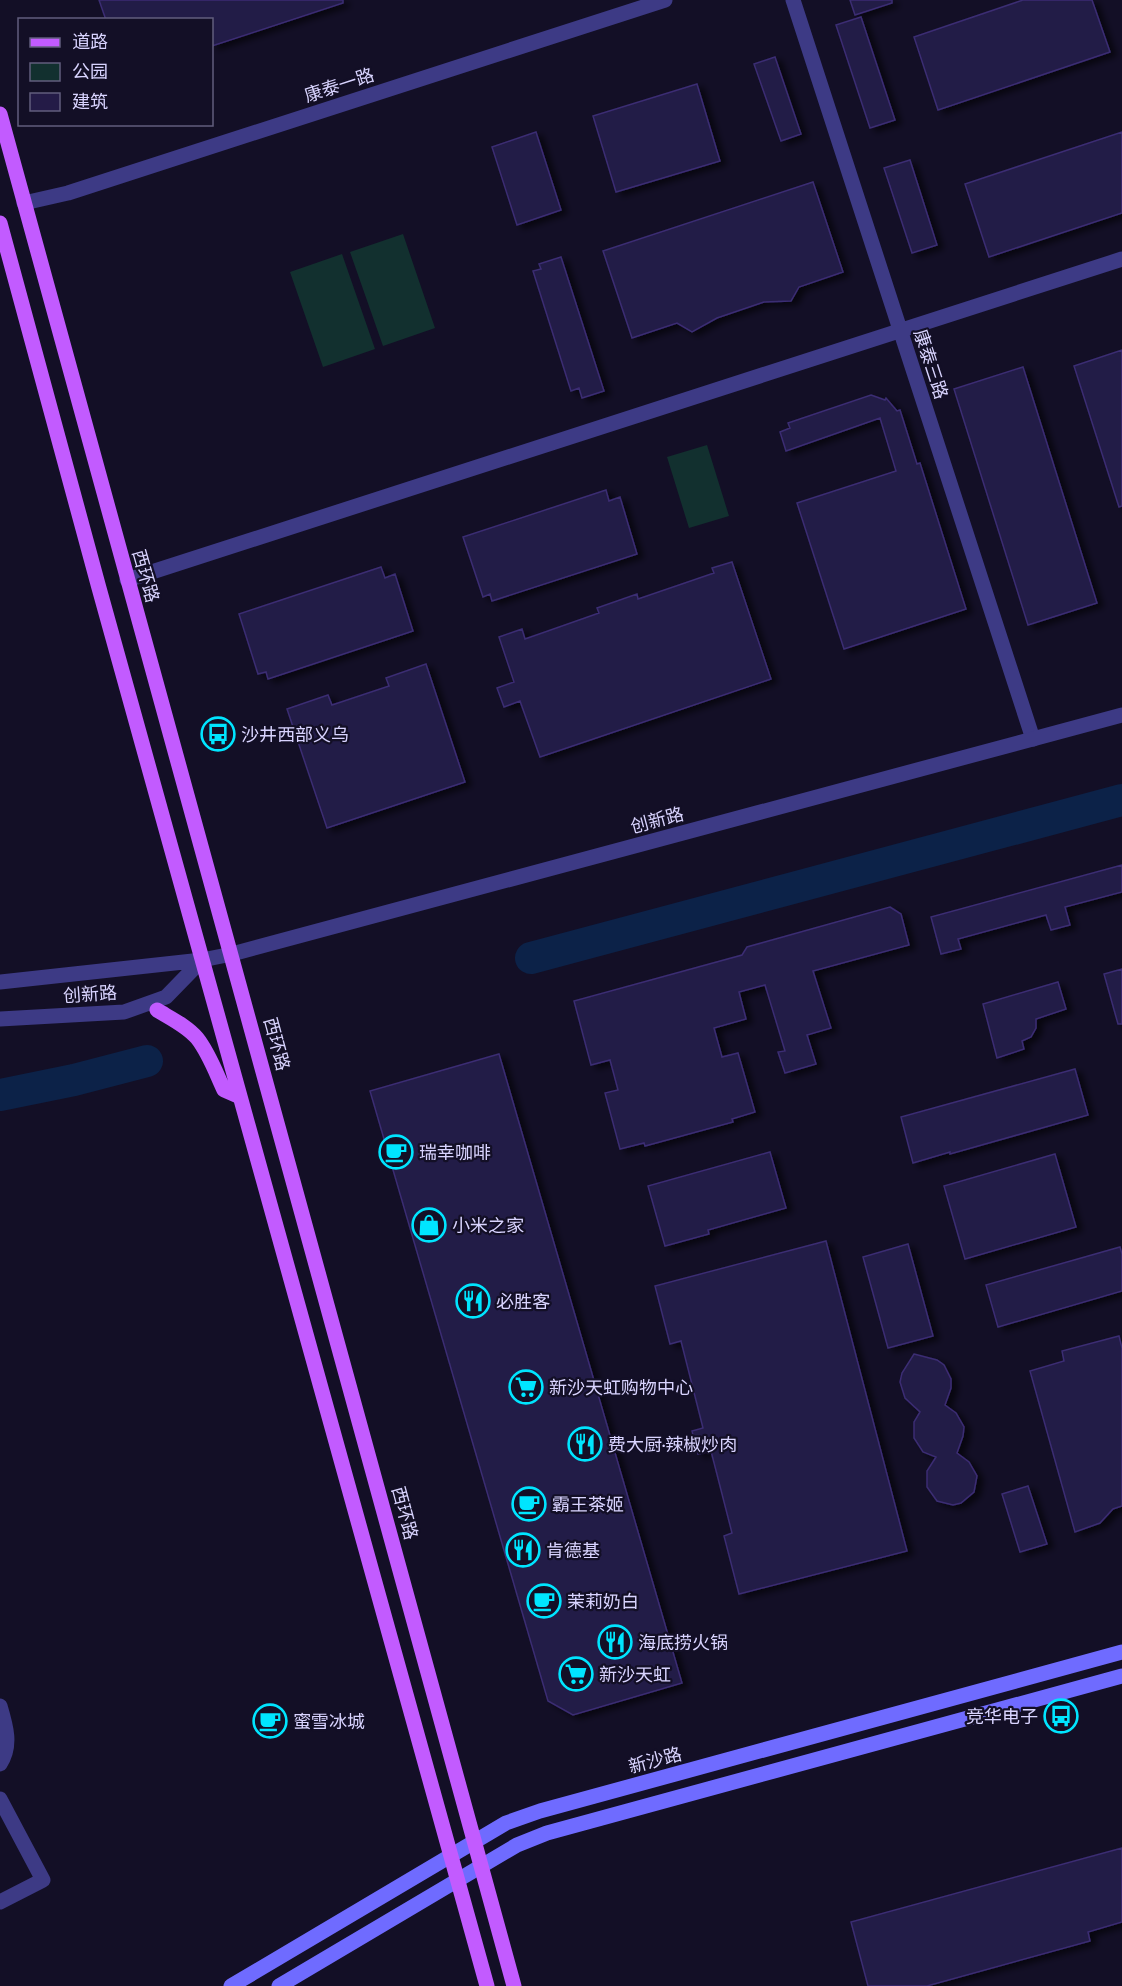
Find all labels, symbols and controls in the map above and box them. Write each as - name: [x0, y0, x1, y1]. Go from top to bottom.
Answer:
- legend: [18, 18, 213, 126]
- text: 道路: [72, 30, 108, 53]
- text: 公园: [72, 60, 108, 83]
- street label: 康泰一路: [301, 63, 377, 107]
- text: 建筑: [72, 90, 108, 113]
- street label: 康泰三路: [909, 326, 953, 402]
- street label: 西环路: [128, 547, 164, 605]
- bus stop icon: 沙井西部义乌: [200, 716, 236, 752]
- place label: 沙井西部义乌: [241, 723, 349, 746]
- street label: 创新路: [628, 802, 686, 838]
- street label: 创新路: [62, 981, 118, 1007]
- street label: 西环路: [259, 1015, 295, 1073]
- cafe icon: 瑞幸咖啡: [378, 1134, 414, 1170]
- place label: 瑞幸咖啡: [419, 1141, 491, 1164]
- shop icon: 小米之家: [411, 1207, 447, 1243]
- place label: 小米之家: [452, 1214, 524, 1237]
- restaurant icon: 必胜客: [455, 1283, 491, 1319]
- place label: 必胜客: [496, 1290, 550, 1313]
- supermarket icon: 新沙天虹购物中心: [508, 1369, 544, 1405]
- place label: 新沙天虹购物中心: [549, 1376, 693, 1399]
- restaurant icon: 费大厨·辣椒炒肉: [567, 1426, 603, 1462]
- place label: 费大厨·辣椒炒肉: [608, 1433, 737, 1456]
- street label: 西环路: [387, 1484, 423, 1542]
- cafe icon: 霸王茶姬: [511, 1486, 547, 1522]
- place label: 霸王茶姬: [552, 1493, 624, 1516]
- restaurant icon: 肯德基: [505, 1532, 541, 1568]
- place label: 肯德基: [546, 1539, 600, 1562]
- cafe icon: 茉莉奶白: [526, 1583, 562, 1619]
- place label: 茉莉奶白: [567, 1590, 639, 1613]
- restaurant icon: 海底捞火锅: [597, 1624, 633, 1660]
- place label: 海底捞火锅: [638, 1631, 728, 1654]
- supermarket icon: 新沙天虹: [558, 1656, 594, 1692]
- place label: 新沙天虹: [599, 1663, 671, 1686]
- bus stop icon: 竞华电子: [1043, 1698, 1079, 1734]
- cafe icon: 蜜雪冰城: [252, 1703, 288, 1739]
- place label: 竞华电子: [966, 1705, 1038, 1728]
- place label: 蜜雪冰城: [293, 1710, 365, 1733]
- street label: 新沙路: [626, 1742, 684, 1778]

